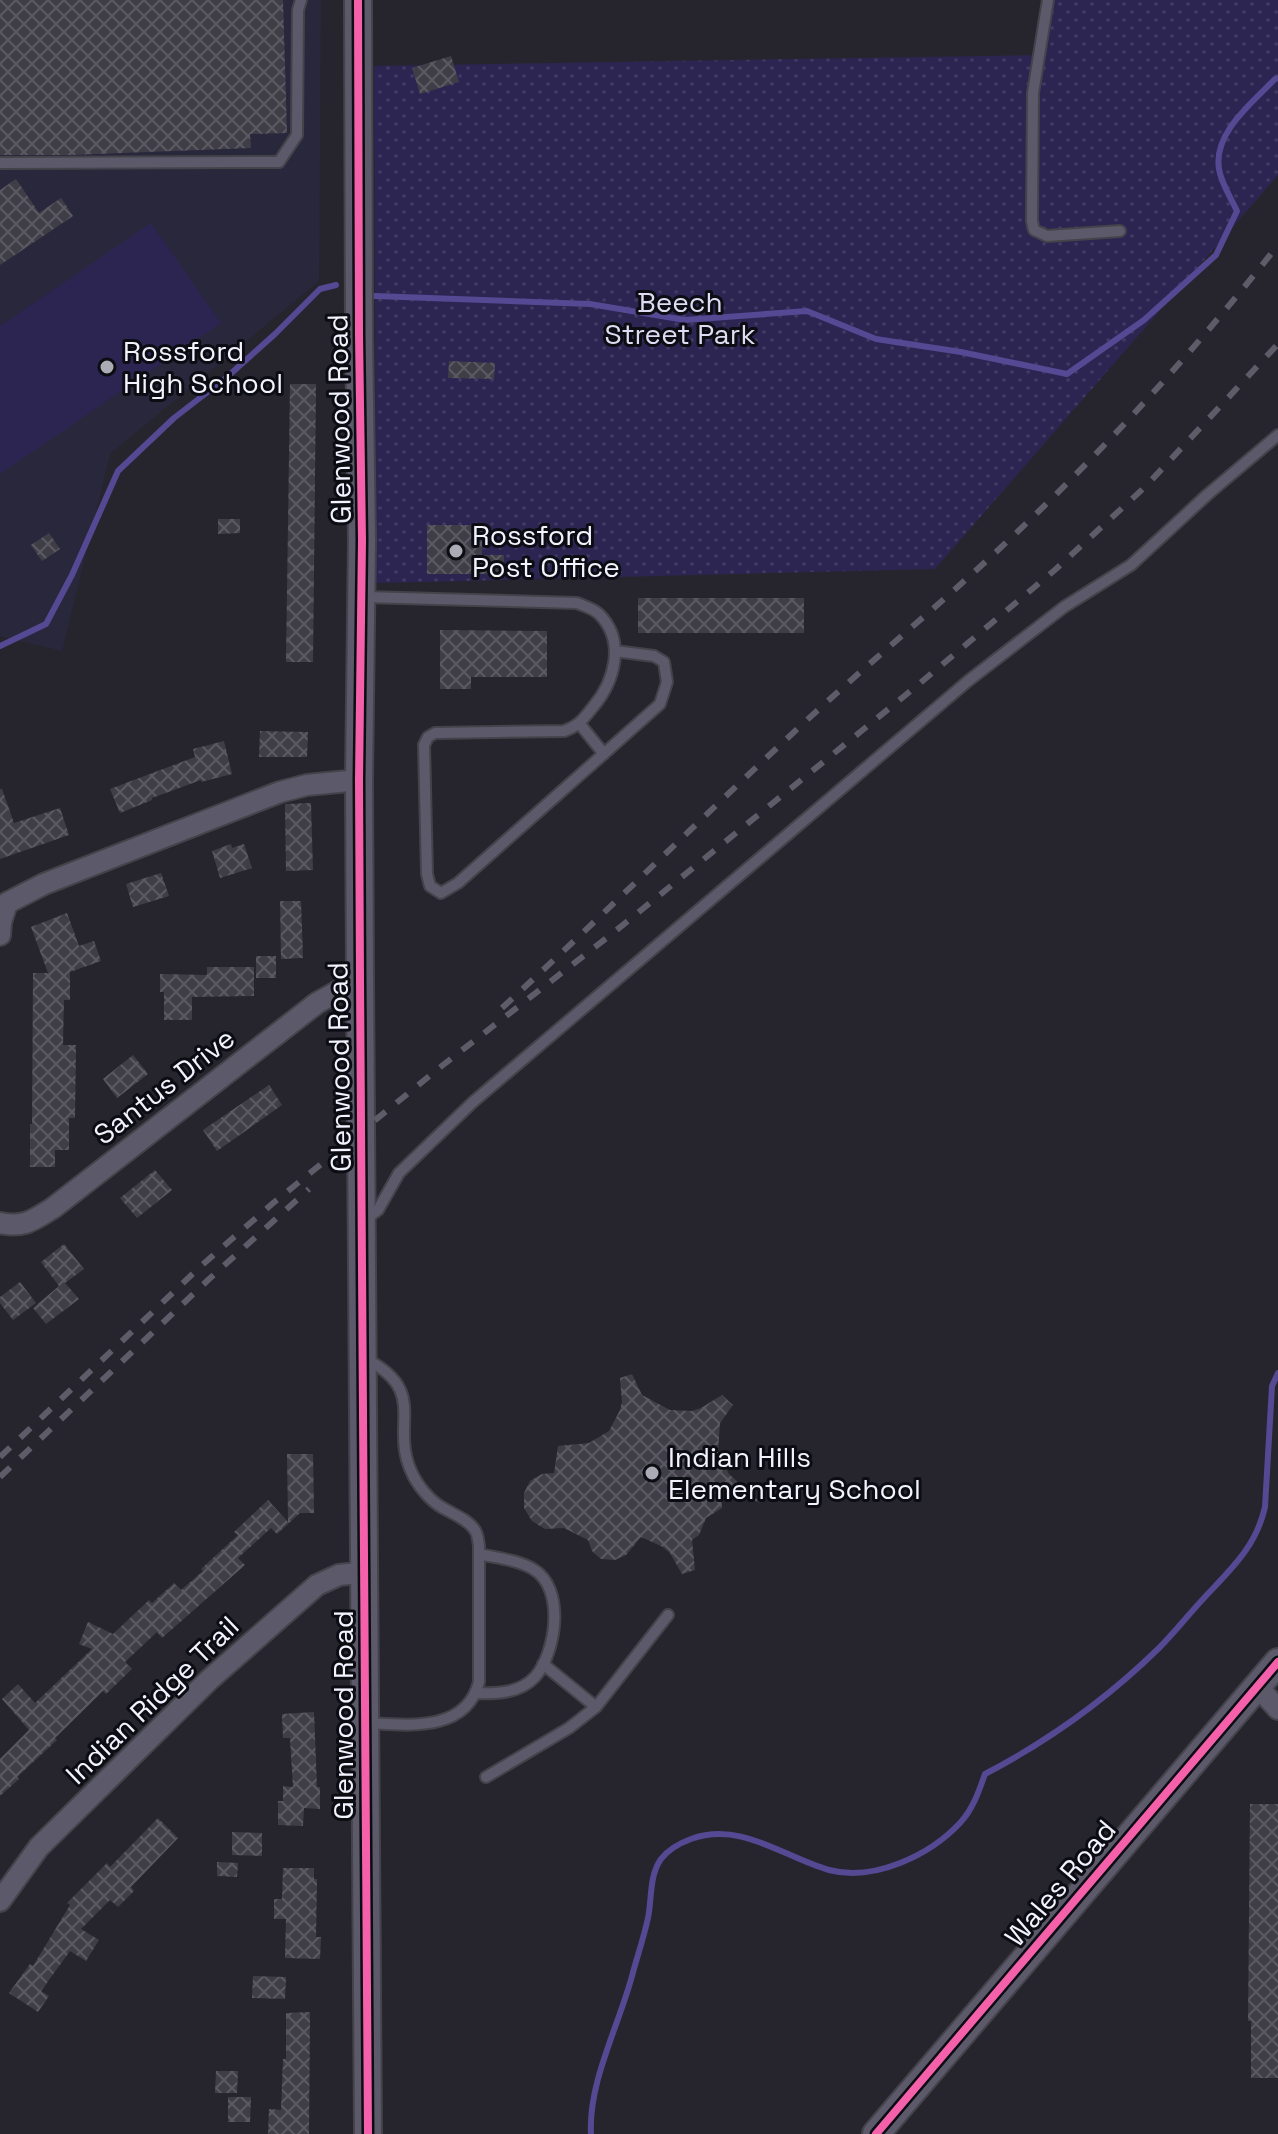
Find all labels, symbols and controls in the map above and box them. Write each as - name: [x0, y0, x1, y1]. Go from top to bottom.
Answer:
- park label: Beech Street Park: [604, 284, 756, 352]
- street label: Glenwood Road: [319, 314, 359, 524]
- place label: Rossford High School: [123, 333, 283, 401]
- marker: Rossford High School: [98, 358, 116, 376]
- place label: Rossford Post Office: [472, 517, 620, 585]
- marker: Rossford Post Office: [447, 542, 465, 560]
- street label: Glenwood Road: [319, 962, 359, 1172]
- street label: Santus Drive: [86, 1020, 242, 1152]
- place label: Indian Hills Elementary School: [668, 1439, 921, 1507]
- marker: Indian Hills Elementary School: [643, 1464, 661, 1482]
- street label: Indian Ridge Trail: [58, 1608, 246, 1792]
- street label: Glenwood Road: [325, 1610, 361, 1820]
- street label: Wales Road: [997, 1812, 1123, 1954]

